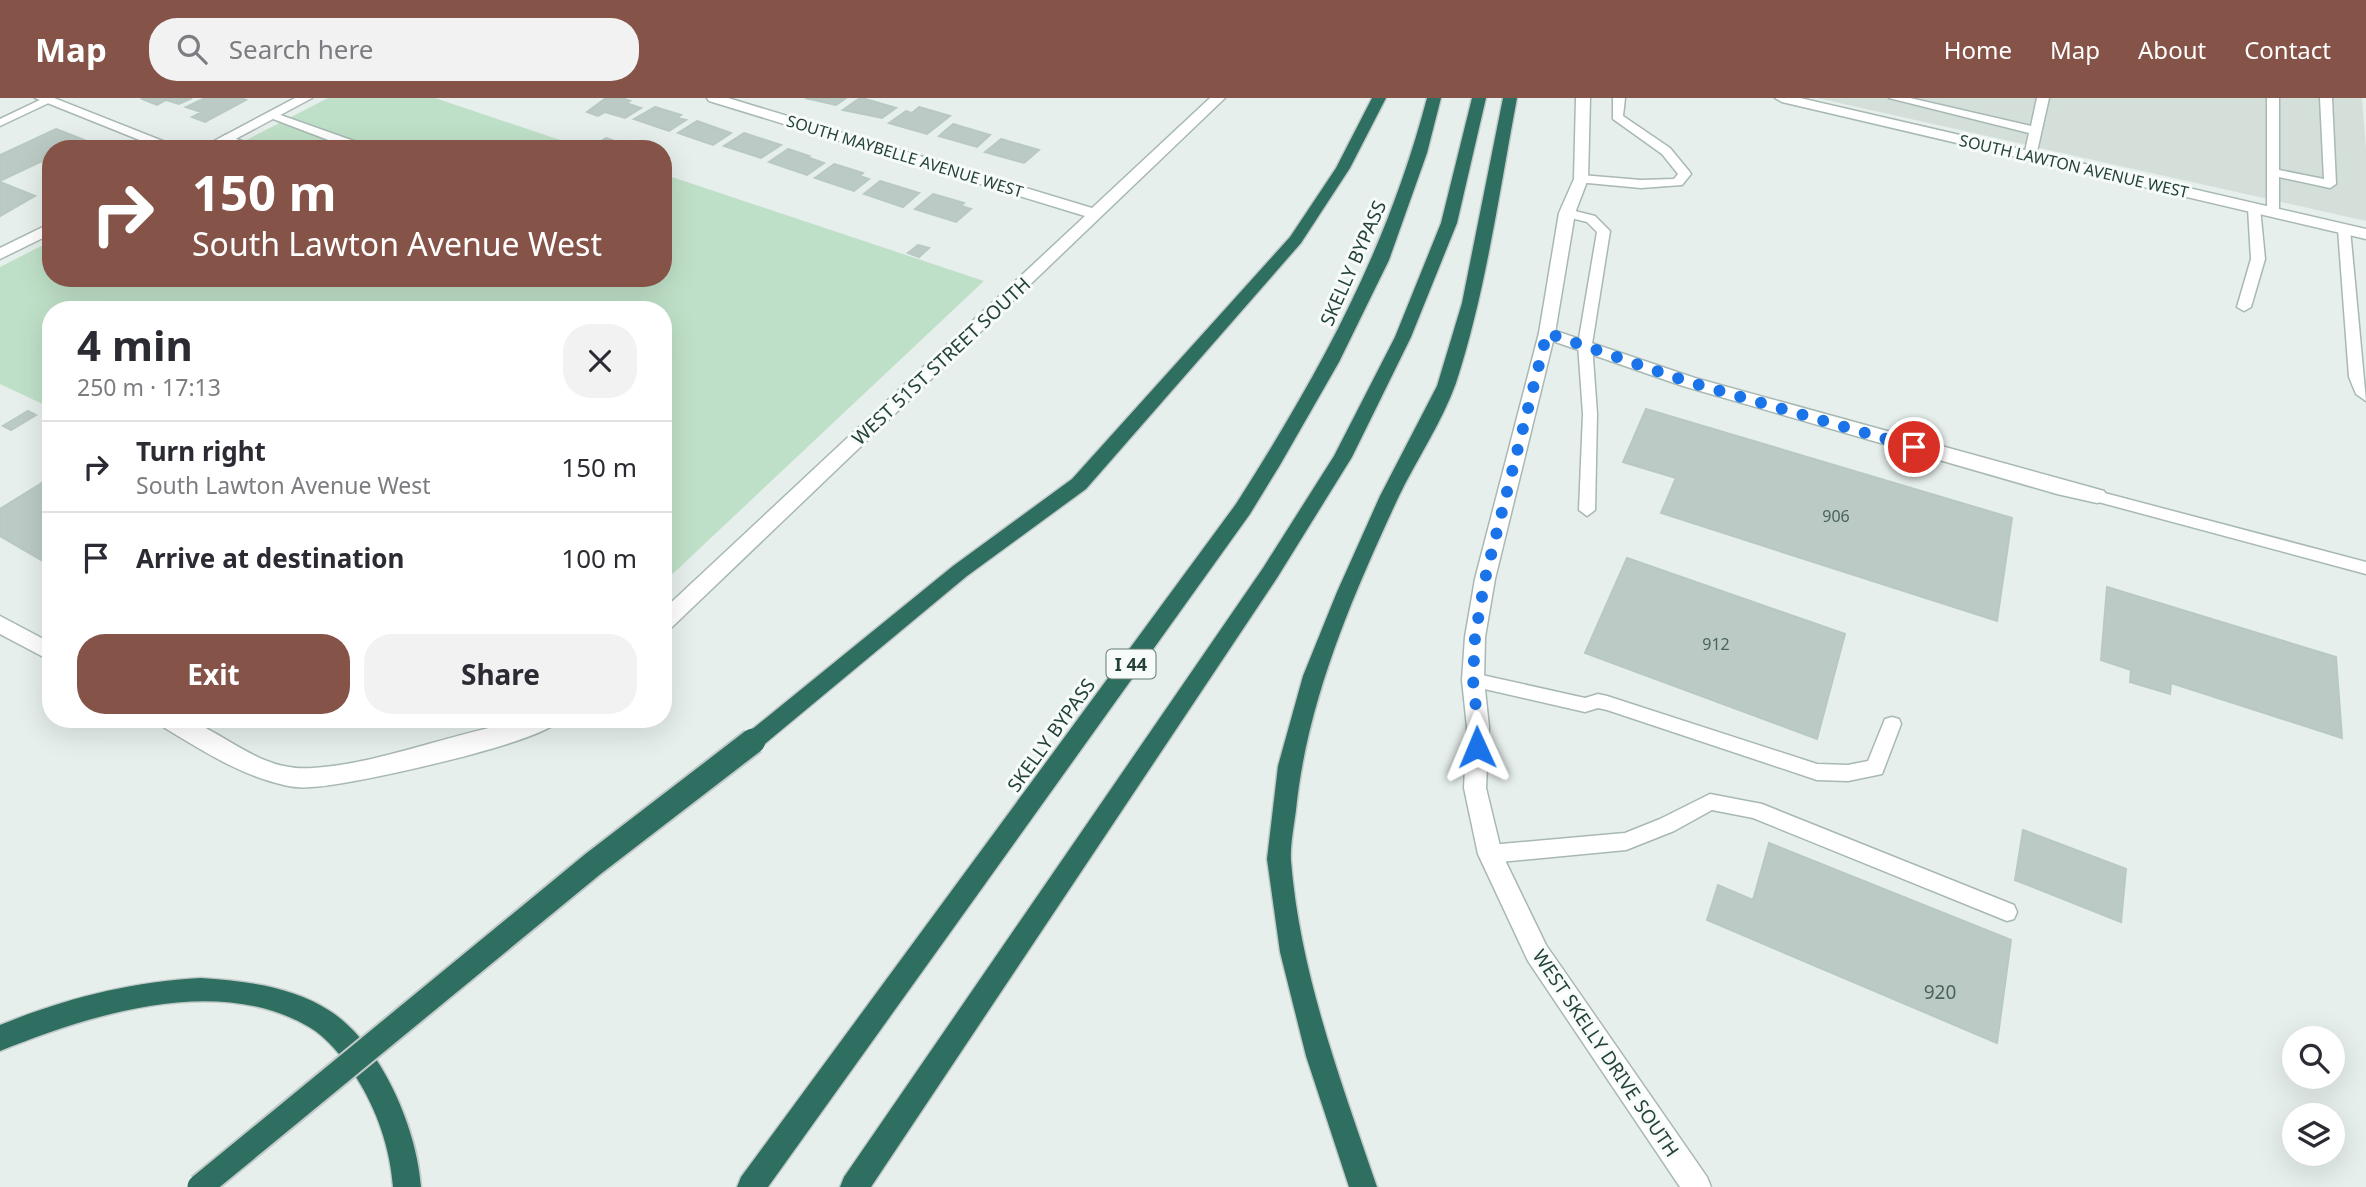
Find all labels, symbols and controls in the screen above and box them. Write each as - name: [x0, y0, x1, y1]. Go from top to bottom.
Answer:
- search box: [149, 18, 639, 81]
- text: Map: [35, 27, 107, 72]
- icon: search: [173, 30, 211, 68]
- text: Search here: [229, 31, 373, 67]
- text: Home: [1944, 33, 2012, 66]
- text: Map: [2050, 33, 2100, 66]
- text: About: [2138, 33, 2206, 66]
- text: Contact: [2244, 33, 2331, 66]
- street label: SOUTH MAYBELLE AVENUE WEST: [784, 109, 1026, 203]
- street label: SOUTH LAWTON AVENUE WEST: [1957, 129, 2191, 203]
- text: 150 m: [192, 159, 337, 225]
- icon: right: [77, 168, 168, 259]
- street label: SKELLY BYPASS: [1314, 196, 1392, 330]
- text: South Lawton Avenue West: [192, 222, 602, 265]
- street label: WEST 51ST STREET SOUTH: [846, 271, 1036, 451]
- text: 4 min: [77, 316, 193, 373]
- button: close: [563, 324, 637, 398]
- text: 250 m · 17:13: [77, 371, 221, 403]
- pin: [1884, 417, 1944, 477]
- icon: arrive: [1895, 428, 1933, 466]
- text: Turn right: [136, 433, 266, 469]
- icon: right: [77, 448, 115, 486]
- text: 150 m: [561, 449, 637, 485]
- text: South Lawton Avenue West: [136, 469, 431, 501]
- house number: 906: [1822, 505, 1850, 527]
- icon: arrive: [77, 539, 115, 577]
- text: Arrive at destination: [136, 540, 405, 576]
- text: 100 m: [561, 540, 637, 576]
- house number: 912: [1702, 633, 1730, 655]
- button: Exit: [77, 634, 350, 714]
- button: Share: [364, 634, 637, 714]
- road number: I 44: [1106, 650, 1156, 678]
- street label: SKELLY BYPASS: [1001, 673, 1101, 797]
- position arrow: [1440, 710, 1514, 784]
- street label: WEST SKELLY DRIVE SOUTH: [1527, 944, 1685, 1162]
- house number: 920: [1924, 979, 1956, 1005]
- map controls: [2282, 1026, 2345, 1166]
- button: search: [2282, 1026, 2345, 1089]
- button: layers: [2282, 1103, 2345, 1166]

